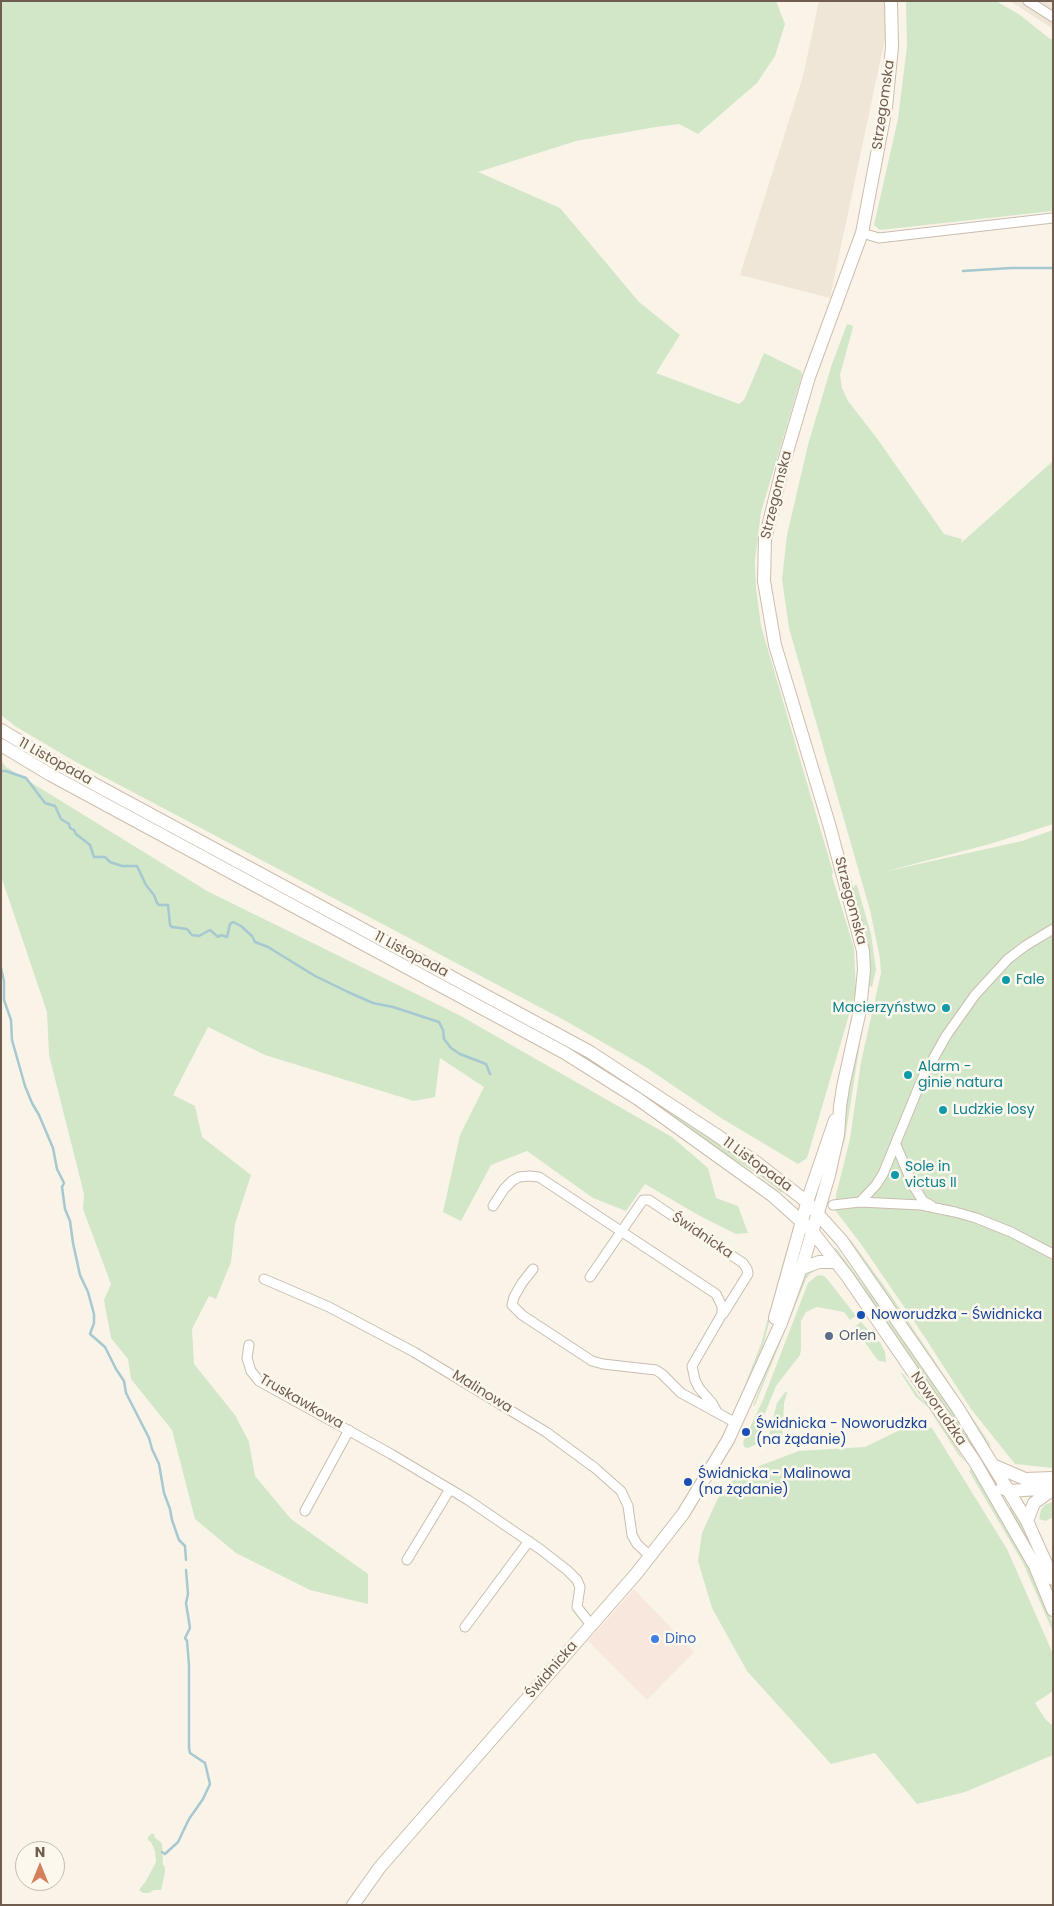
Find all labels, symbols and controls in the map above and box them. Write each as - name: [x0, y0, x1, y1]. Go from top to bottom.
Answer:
- street label: Strzegomska: [869, 59, 899, 151]
- street label: Strzegomska: [758, 449, 796, 541]
- street label: 11 Listopada: [15, 735, 95, 789]
- street label: Strzegomska: [830, 855, 870, 947]
- street label: 11 Listopada: [371, 928, 451, 982]
- place label: Fale: [1016, 972, 1045, 988]
- marker: Fale: [1000, 974, 1012, 986]
- place label: Macierzyństwo: [833, 1000, 936, 1016]
- marker: Macierzyństwo: [940, 1002, 952, 1014]
- place label: Alarm - ginie natura: [918, 1059, 1003, 1092]
- marker: Alarm - ginie natura: [902, 1069, 914, 1081]
- place label: Ludzkie losy: [953, 1102, 1035, 1118]
- marker: Ludzkie losy: [937, 1104, 949, 1116]
- street label: 11 Listopada: [719, 1134, 795, 1196]
- place label: Sole in victus II: [905, 1159, 957, 1192]
- marker: Sole in victus II: [889, 1169, 901, 1181]
- street label: Świdnicka: [668, 1209, 736, 1263]
- place label: Noworudzka - Świdnicka: [871, 1307, 1042, 1323]
- marker: Noworudzka - Świdnicka: [855, 1309, 867, 1321]
- place label: Orlen: [839, 1328, 876, 1344]
- marker: Orlen: [823, 1330, 835, 1342]
- street label: Malinowa: [449, 1367, 515, 1417]
- street label: Noworudzka: [906, 1369, 970, 1449]
- street label: Truskawkowa: [256, 1371, 346, 1433]
- place label: Świdnicka - Noworudzka (na żądanie): [756, 1416, 927, 1448]
- marker: Świdnicka - Noworudzka (na żądanie): [740, 1426, 752, 1438]
- place label: Świdnicka - Malinowa (na żądanie): [698, 1466, 851, 1498]
- marker: Świdnicka - Malinowa (na żądanie): [682, 1476, 694, 1488]
- place label: Dino: [665, 1631, 696, 1647]
- marker: Dino: [649, 1633, 661, 1645]
- street label: Świdnicka: [523, 1638, 581, 1702]
- north arrow: [15, 1841, 65, 1891]
- text: N: [35, 1842, 45, 1862]

